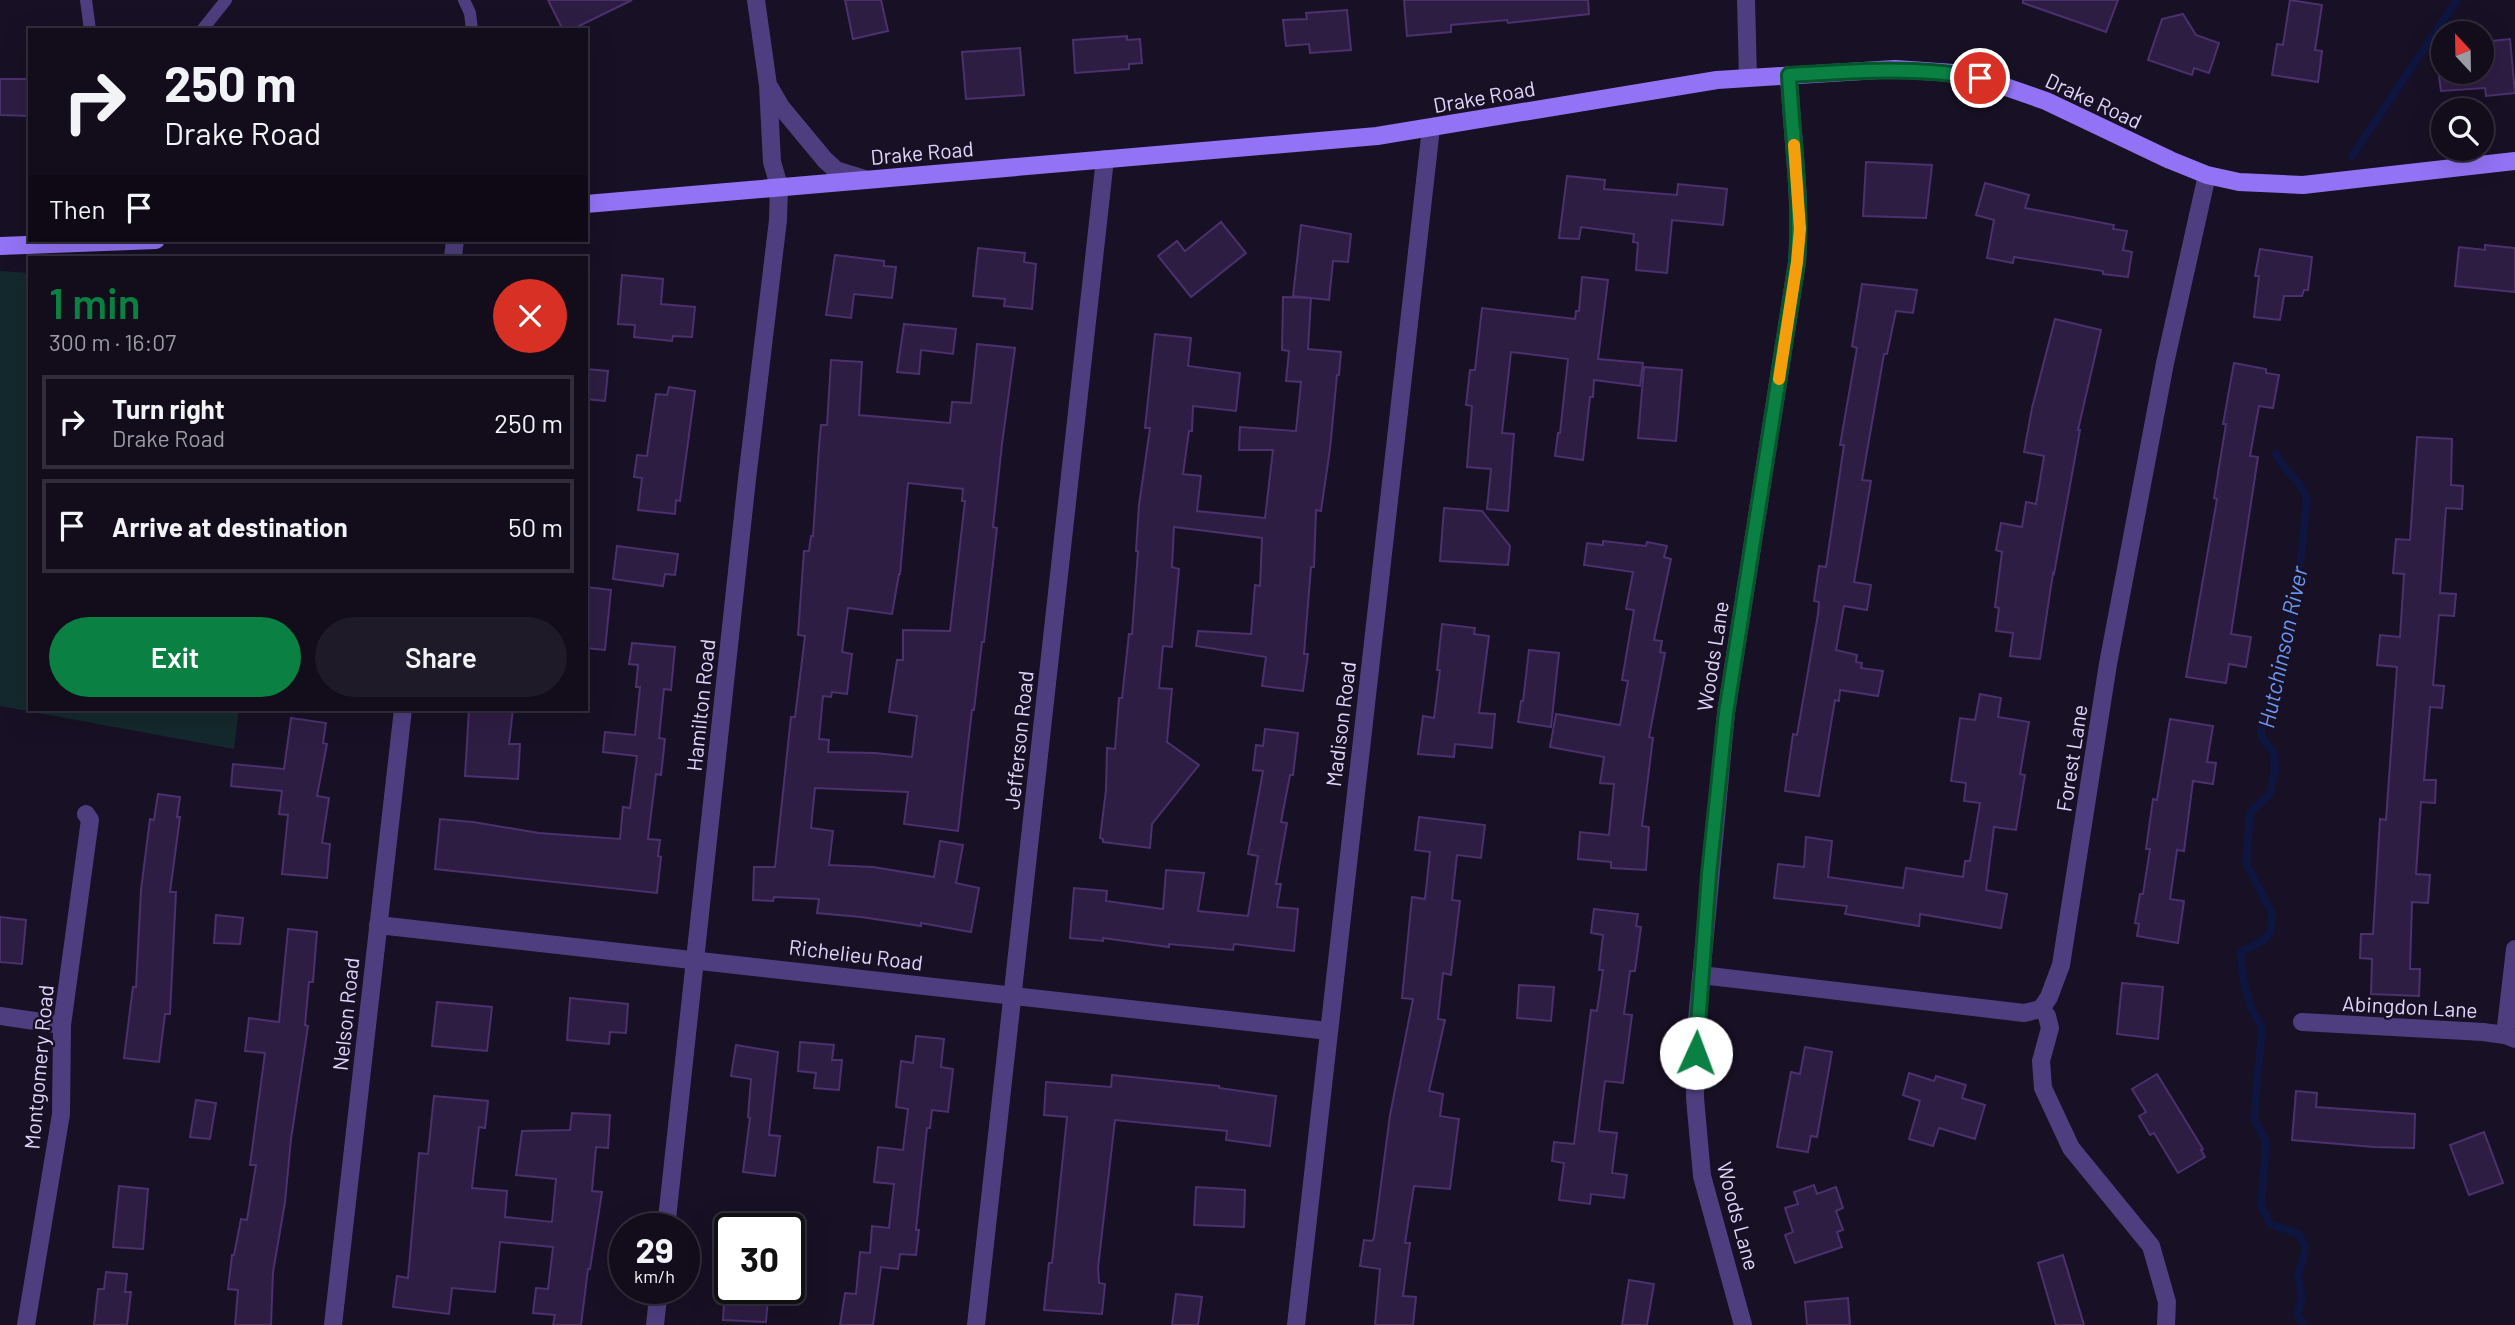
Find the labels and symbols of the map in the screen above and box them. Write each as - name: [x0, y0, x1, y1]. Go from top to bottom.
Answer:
- north arrow: [2431, 21, 2494, 84]
- pin: [1950, 48, 2010, 108]
- street label: Drake Road: [2042, 67, 2146, 133]
- street label: Drake Road: [1431, 75, 1537, 117]
- street label: Drake Road: [869, 135, 975, 169]
- water label: Hutchinson River: [2251, 563, 2313, 730]
- street label: Woods Lane: [1691, 599, 1733, 713]
- street label: Hamilton Road: [681, 638, 719, 772]
- street label: Madison Road: [1320, 660, 1360, 788]
- street label: Jefferson Road: [998, 669, 1038, 811]
- street label: Forest Lane: [2050, 703, 2092, 813]
- street label: Richelieu Road: [788, 933, 924, 975]
- street label: Nelson Road: [327, 956, 363, 1072]
- street label: Montgomery Road: [18, 984, 58, 1150]
- street label: Abingdon Lane: [2342, 990, 2478, 1022]
- position arrow: [1659, 1016, 1733, 1090]
- street label: Woods Lane: [1713, 1159, 1765, 1273]
- speed limit sign: 30: [714, 1213, 805, 1304]

